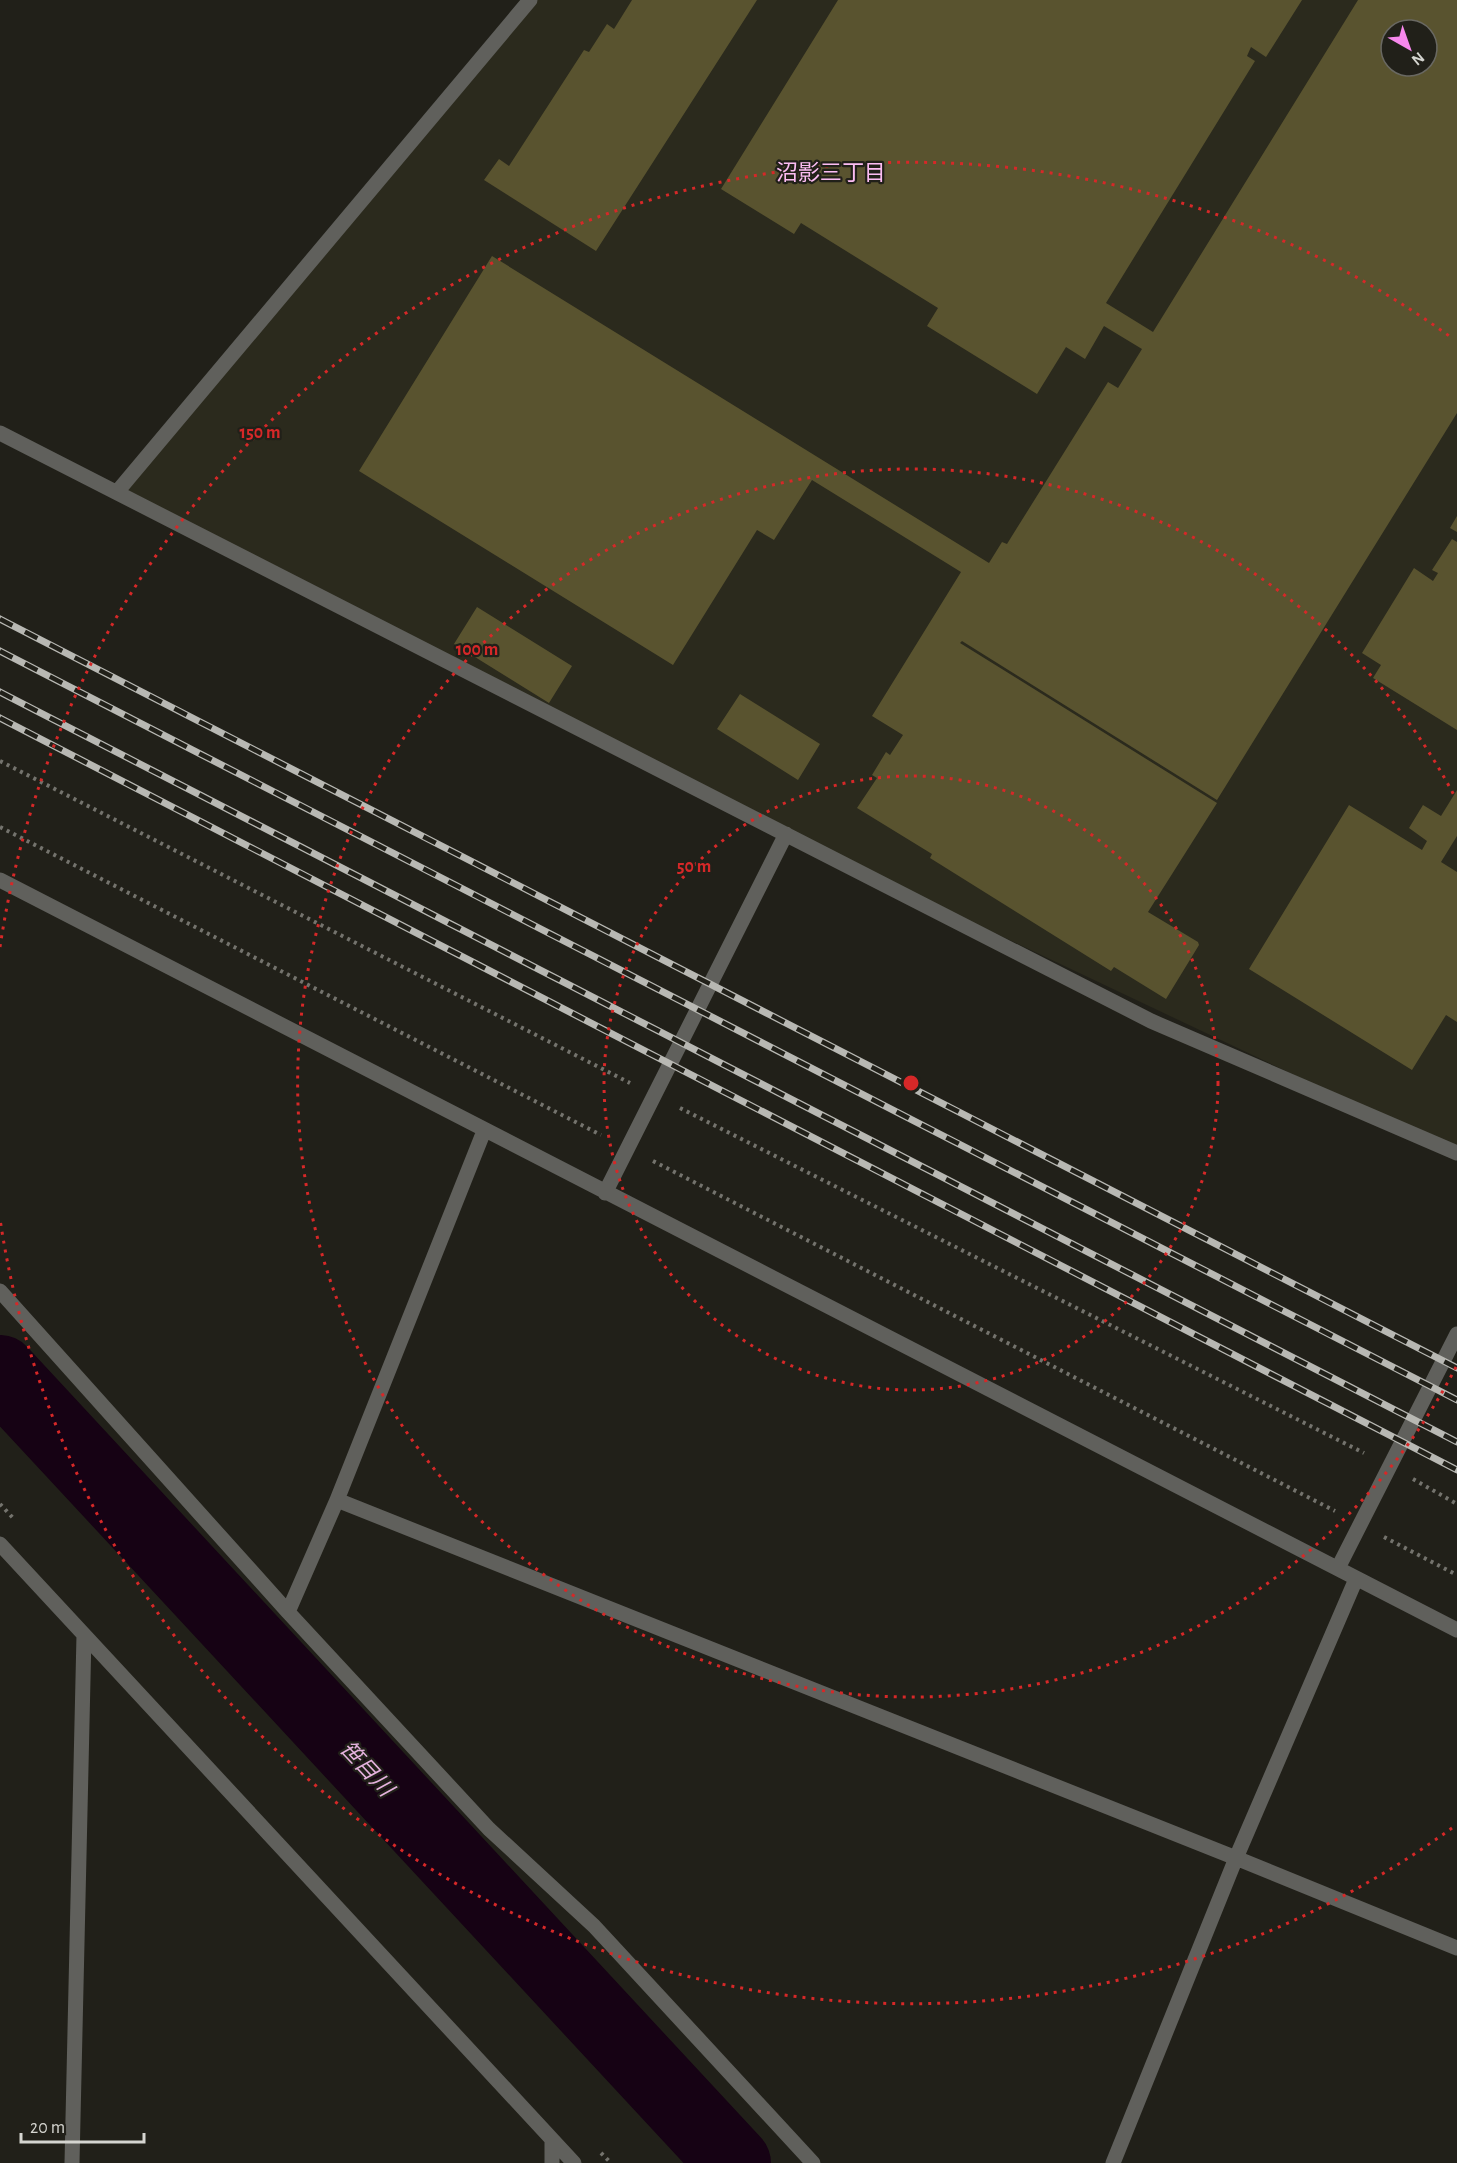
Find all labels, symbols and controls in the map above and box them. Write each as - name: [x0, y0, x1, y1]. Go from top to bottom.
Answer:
- north arrow: [1379, 18, 1439, 78]
- text: N: [1409, 49, 1427, 68]
- district label: 沼影三丁目: [776, 161, 886, 184]
- text: 150 m: [240, 424, 280, 442]
- text: 100 m: [456, 641, 498, 659]
- text: 50 m: [677, 858, 711, 876]
- centre of rings: [901, 1073, 921, 1093]
- water label: 笹目川: [336, 1736, 399, 1802]
- scale bar: [21, 2106, 144, 2144]
- text: 20 m: [30, 2119, 65, 2137]

